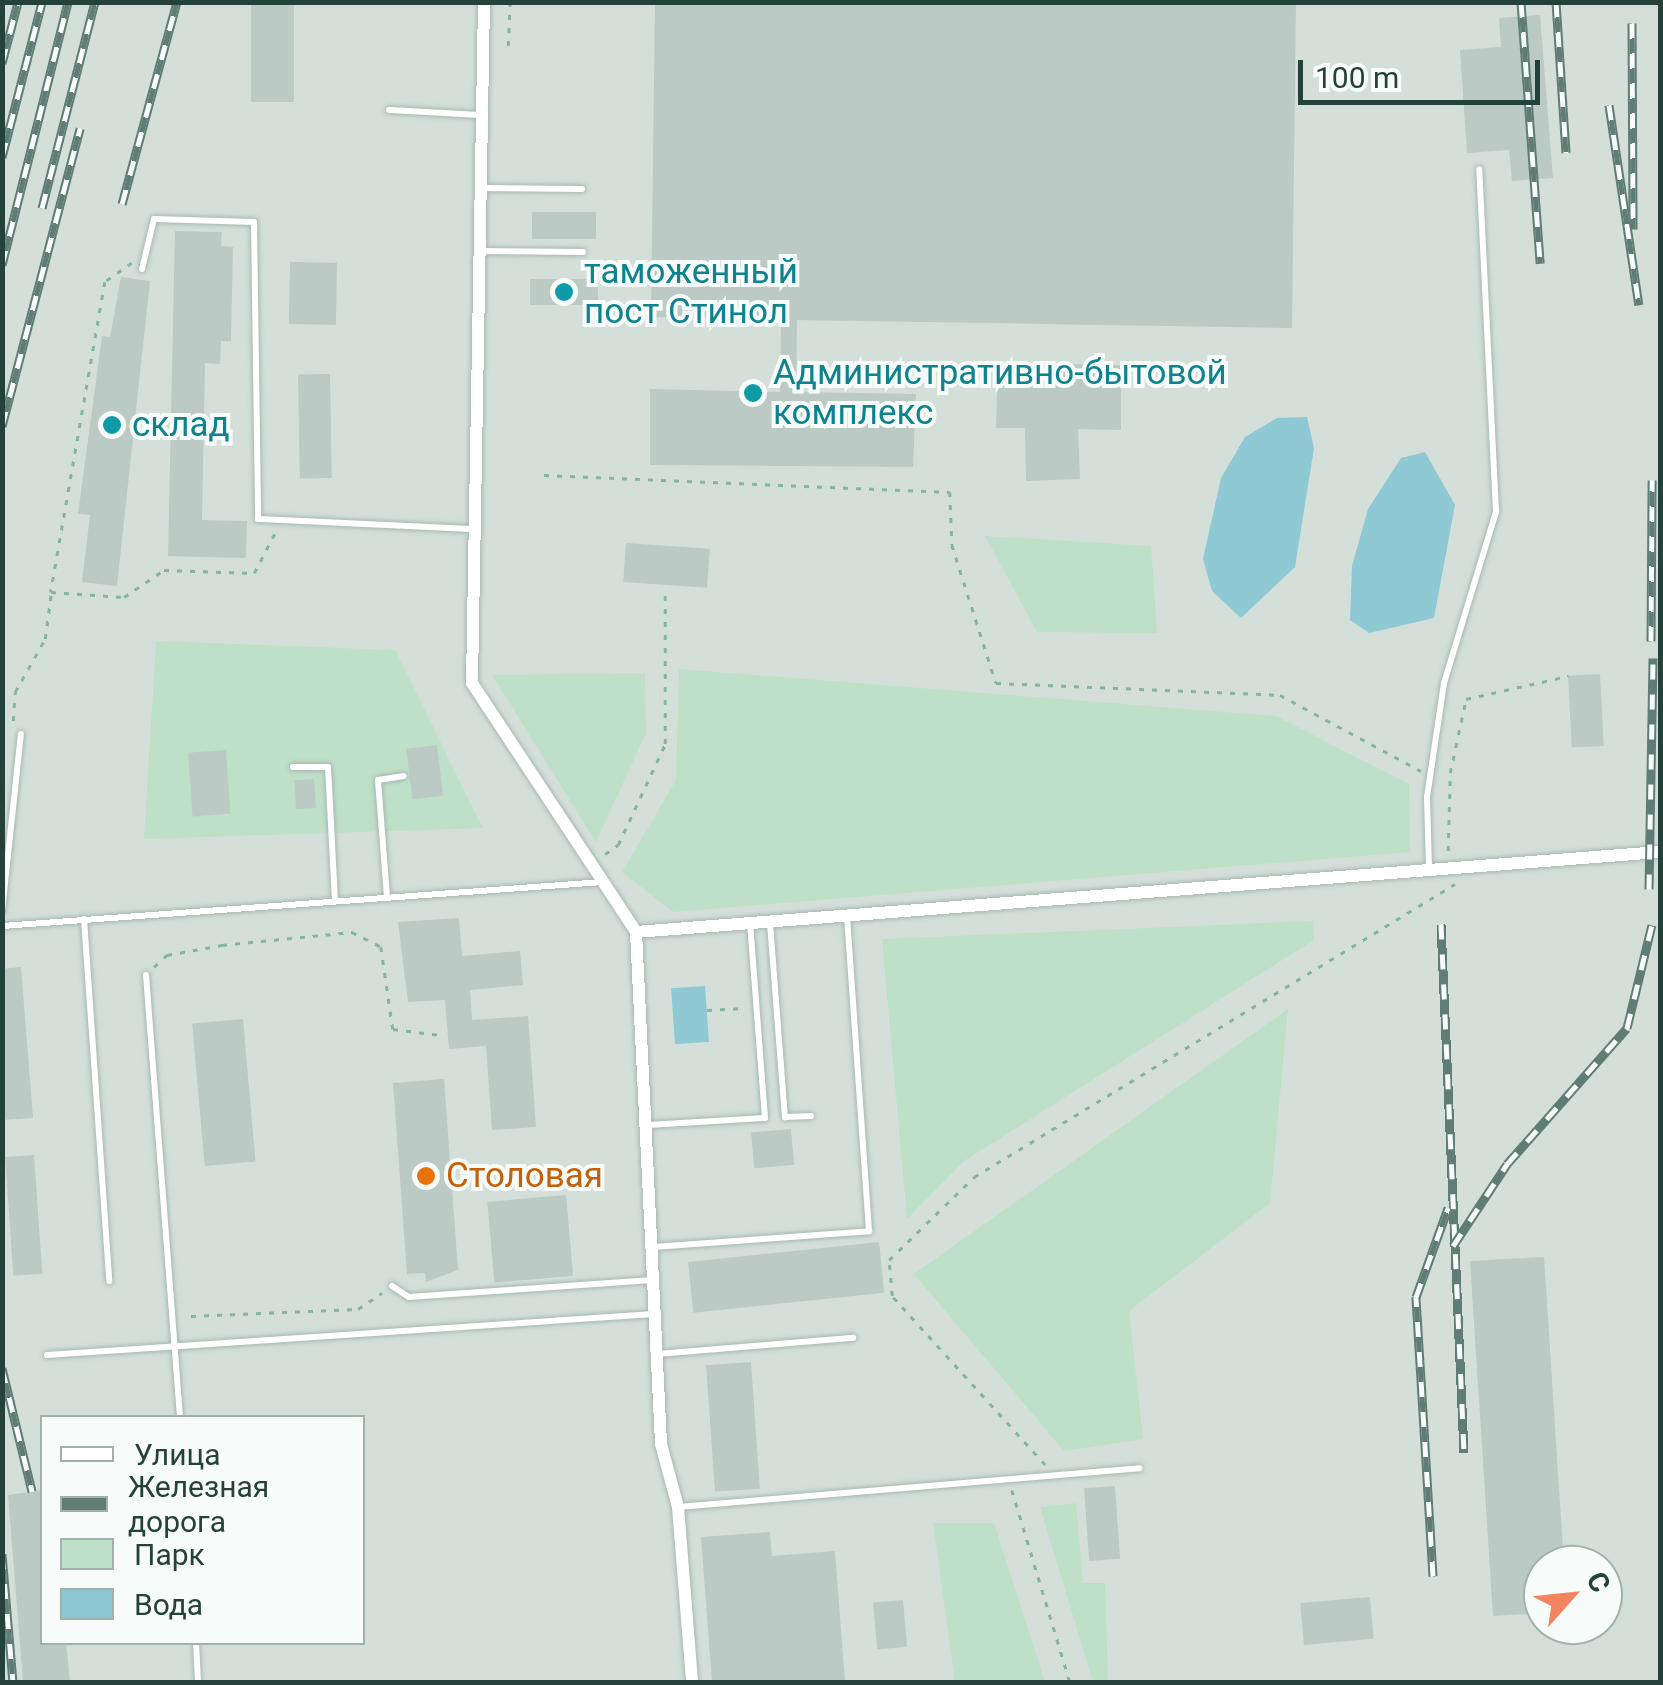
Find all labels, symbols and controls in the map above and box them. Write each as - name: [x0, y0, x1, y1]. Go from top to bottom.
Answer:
- scale bar: [1303, 40, 1546, 102]
- text: 100 m: [1315, 60, 1399, 95]
- place label: таможенный пост Стинол: [584, 251, 798, 333]
- marker: таможенный пост Стинол: [553, 281, 575, 303]
- place label: Административно-бытовой комплекс: [773, 352, 1227, 434]
- marker: Административно-бытовой комплекс: [742, 382, 764, 404]
- place label: склад: [132, 404, 230, 446]
- marker: склад: [101, 414, 123, 436]
- place label: Столовая: [446, 1155, 603, 1197]
- marker: Столовая: [415, 1165, 437, 1187]
- legend: [40, 1415, 365, 1645]
- text: Улица: [134, 1437, 221, 1472]
- text: Железная дорога: [128, 1469, 269, 1539]
- text: Парк: [134, 1537, 205, 1572]
- north arrow: [1523, 1545, 1623, 1645]
- text: С: [1580, 1566, 1617, 1598]
- text: Вода: [134, 1587, 203, 1622]

